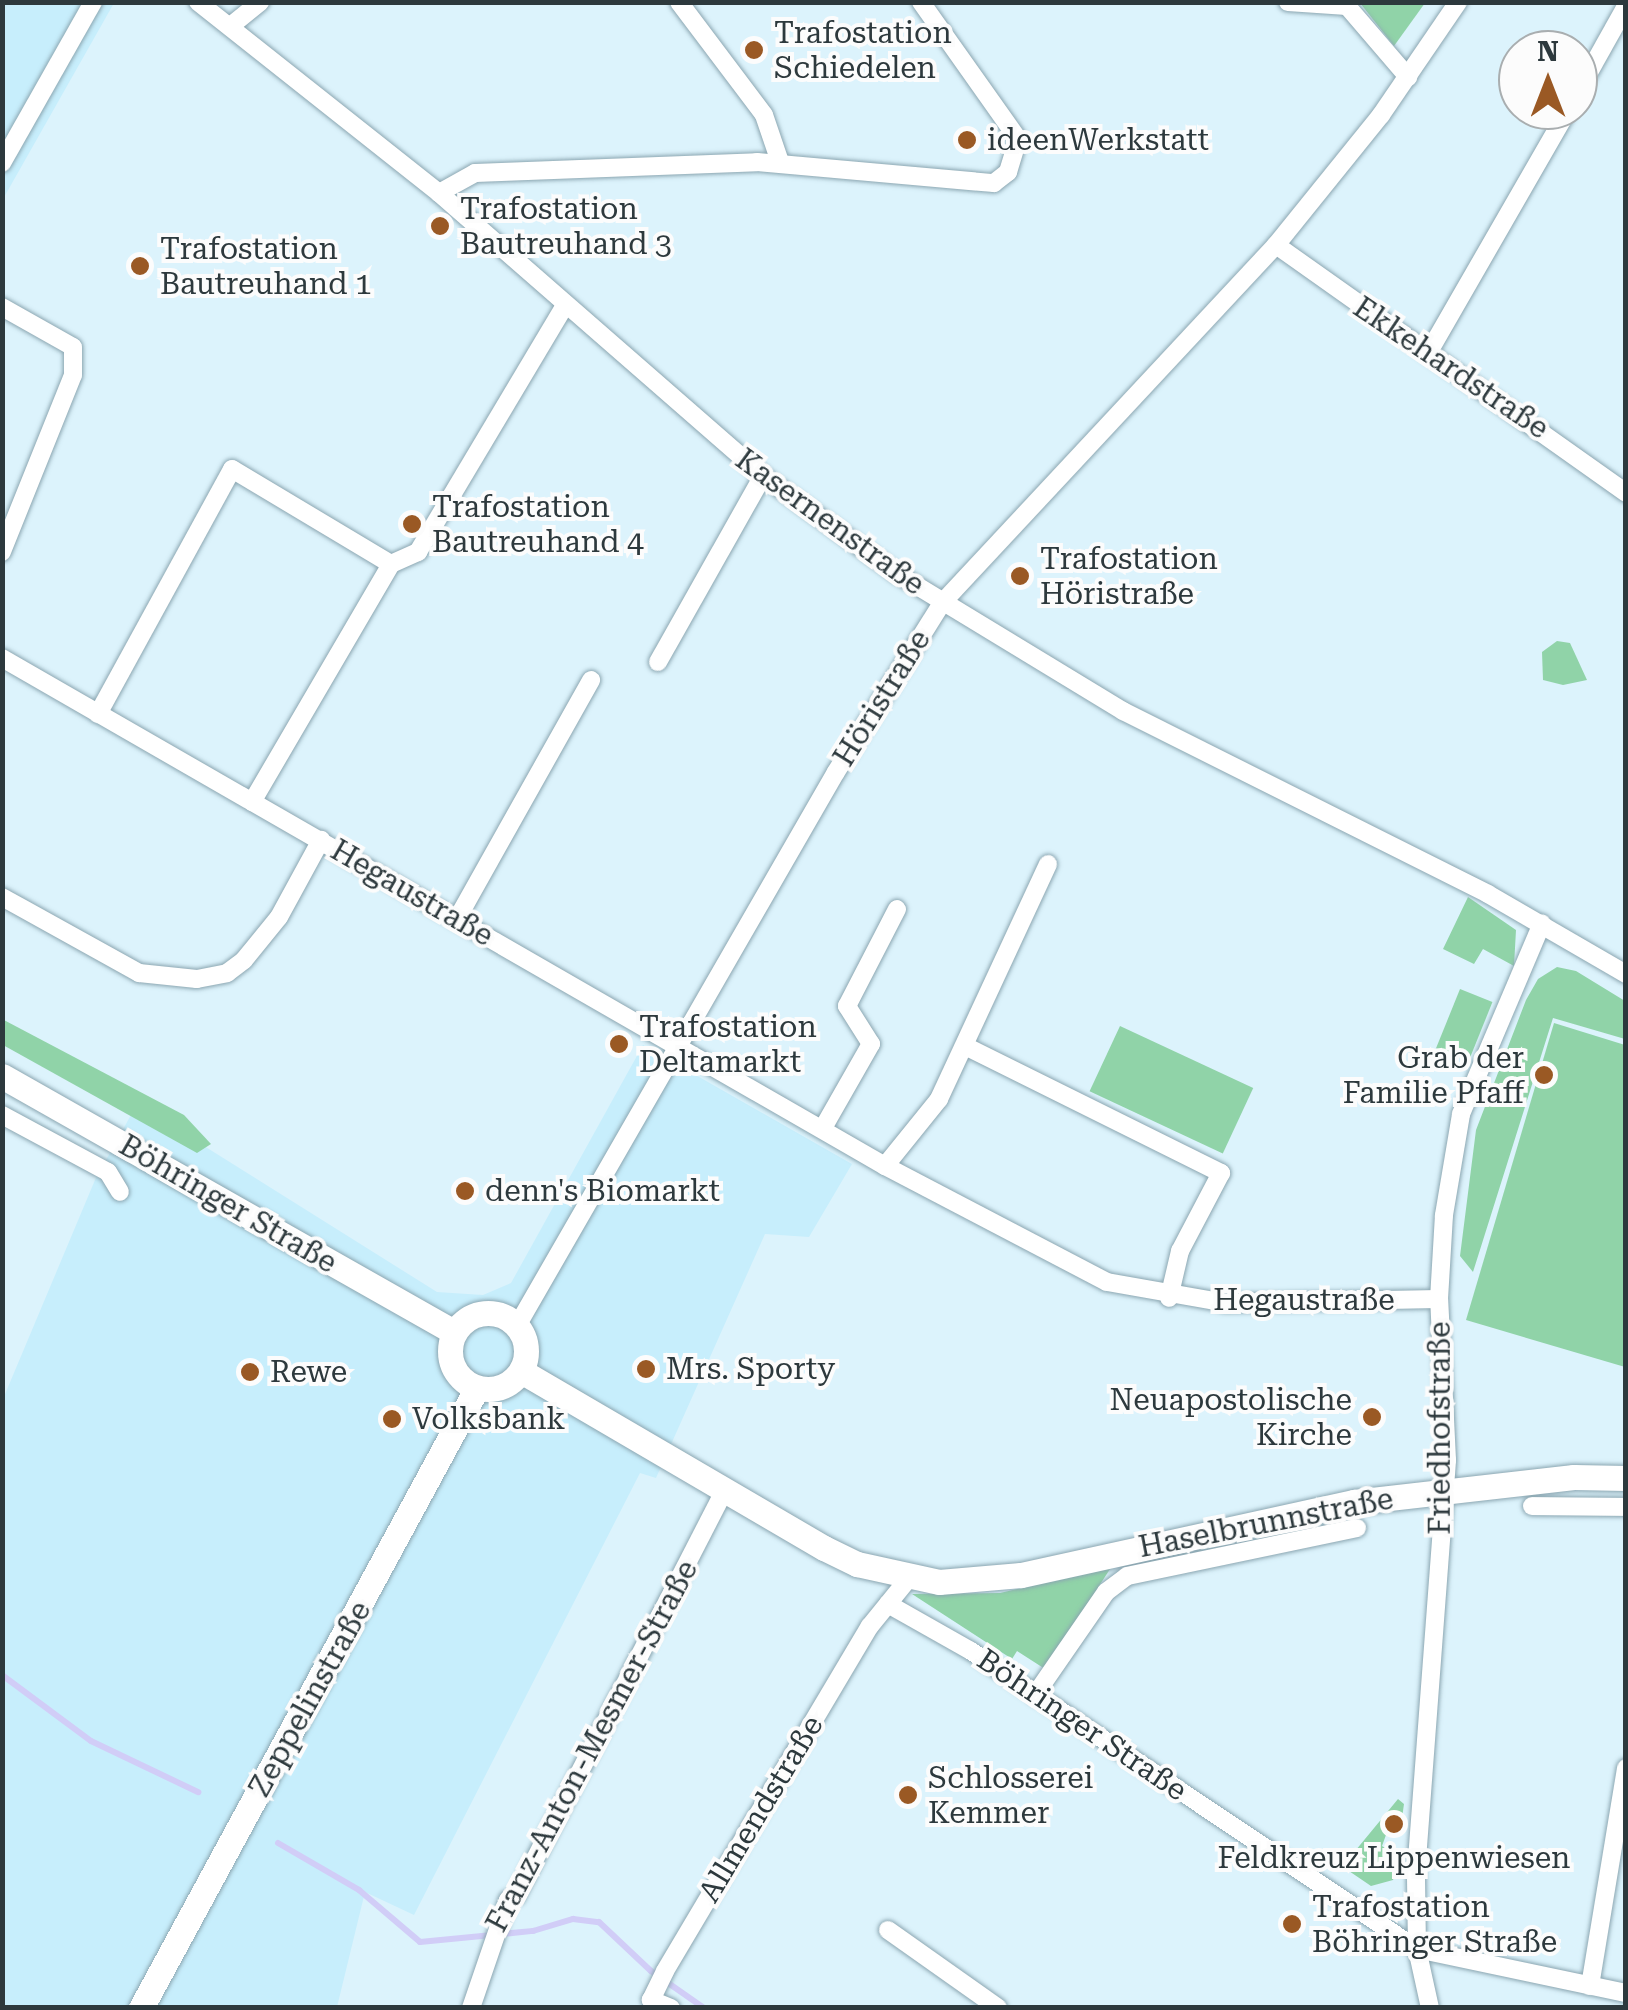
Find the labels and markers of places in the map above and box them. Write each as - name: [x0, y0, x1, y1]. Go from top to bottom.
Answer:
- place label: Trafostation Schiedelen: [774, 15, 952, 86]
- marker: Trafostation Schiedelen: [743, 39, 765, 61]
- place label: ideenWerkstatt: [987, 122, 1209, 158]
- marker: ideenWerkstatt: [956, 129, 978, 151]
- place label: Trafostation Bautreuhand 3: [460, 191, 672, 262]
- marker: Trafostation Bautreuhand 3: [429, 215, 451, 237]
- place label: Trafostation Bautreuhand 1: [160, 231, 372, 302]
- marker: Trafostation Bautreuhand 1: [129, 255, 151, 277]
- place label: Trafostation Bautreuhand 4: [432, 489, 644, 560]
- marker: Trafostation Bautreuhand 4: [401, 513, 423, 535]
- place label: Trafostation Höristraße: [1040, 541, 1218, 612]
- marker: Trafostation Höristraße: [1009, 565, 1031, 587]
- place label: Trafostation Deltamarkt: [639, 1009, 817, 1080]
- marker: Trafostation Deltamarkt: [608, 1033, 630, 1055]
- place label: Grab der Familie Pfaff: [1343, 1040, 1524, 1110]
- marker: Grab der Familie Pfaff: [1533, 1064, 1555, 1086]
- place label: denn's Biomarkt: [485, 1173, 720, 1209]
- marker: denn's Biomarkt: [454, 1180, 476, 1202]
- place label: Mrs. Sporty: [666, 1351, 835, 1387]
- place label: Rewe: [270, 1354, 347, 1390]
- marker: Mrs. Sporty: [635, 1358, 657, 1380]
- marker: Rewe: [239, 1361, 261, 1383]
- place label: Neuapostolische Kirche: [1110, 1382, 1352, 1452]
- place label: Volksbank: [412, 1401, 565, 1437]
- marker: Neuapostolische Kirche: [1361, 1406, 1383, 1428]
- marker: Volksbank: [381, 1408, 403, 1430]
- place label: Schlosserei Kemmer: [928, 1760, 1093, 1830]
- marker: Schlosserei Kemmer: [897, 1784, 919, 1806]
- marker: Feldkreuz Lippenwiesen: [1383, 1813, 1405, 1835]
- place label: Feldkreuz Lippenwiesen: [1218, 1840, 1570, 1876]
- place label: Trafostation Böhringer Straße: [1312, 1889, 1557, 1960]
- marker: Trafostation Böhringer Straße: [1281, 1913, 1303, 1935]

